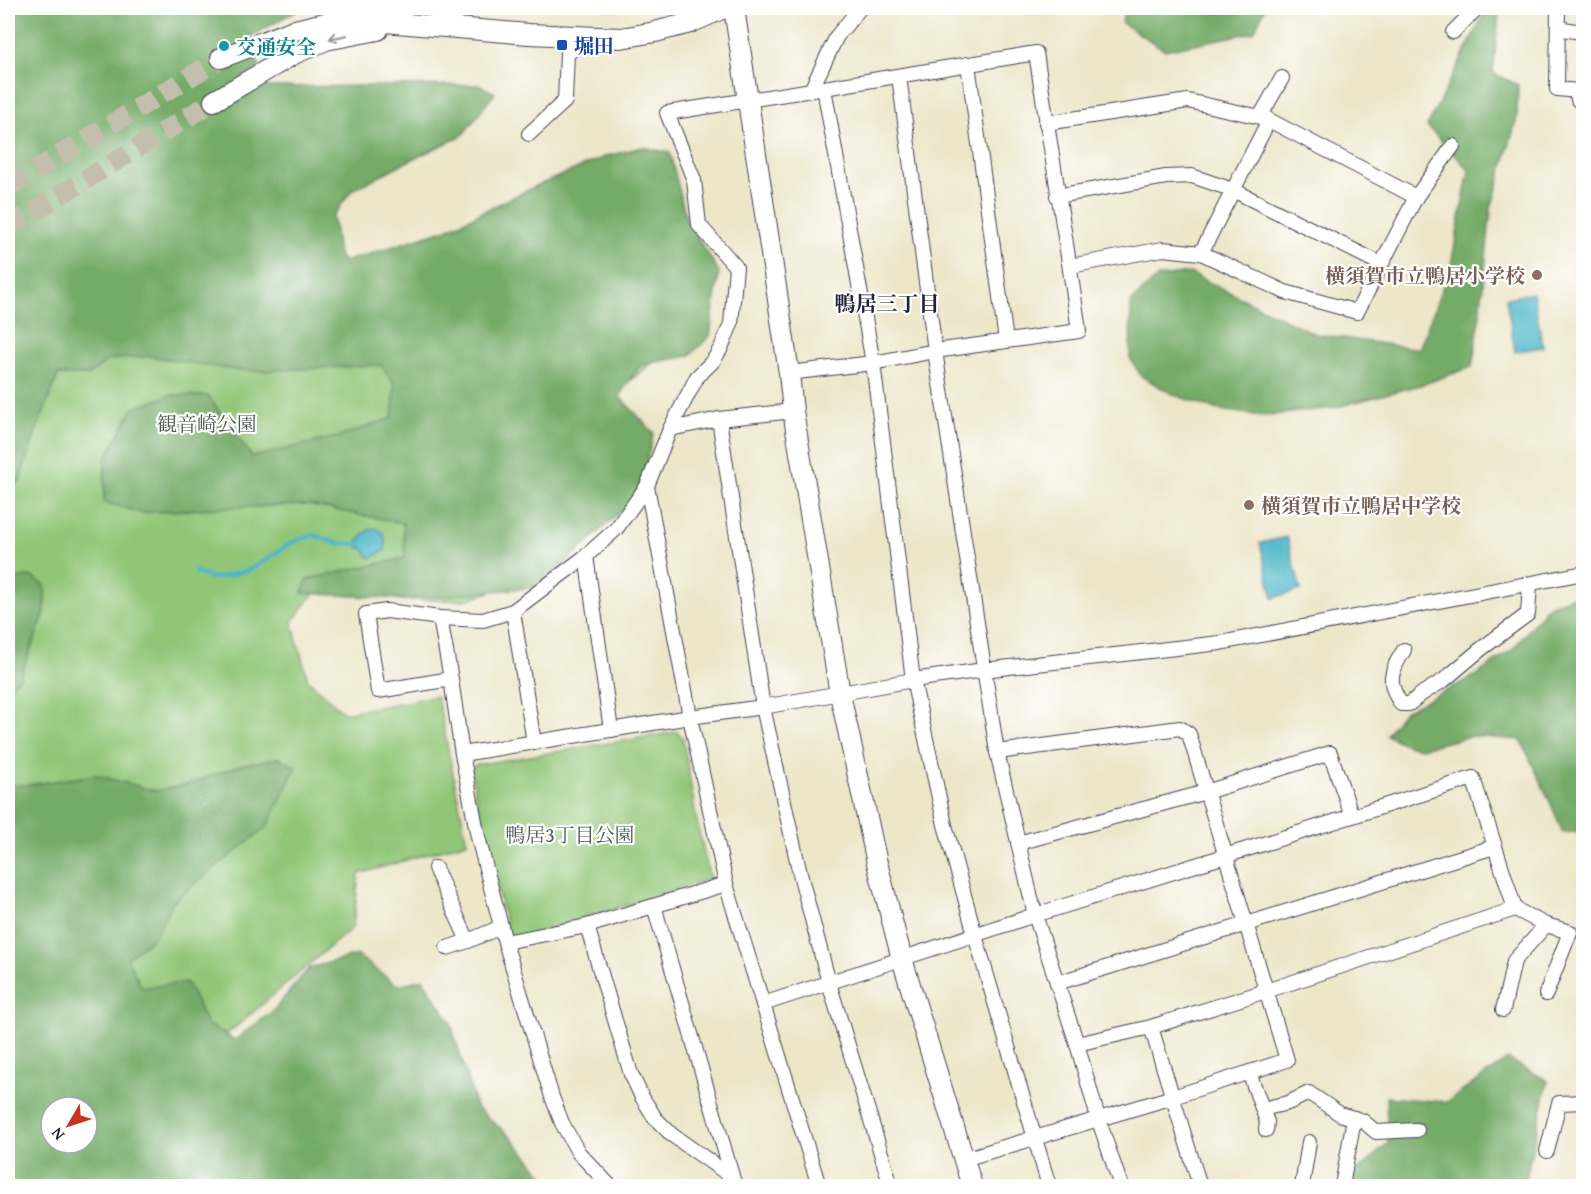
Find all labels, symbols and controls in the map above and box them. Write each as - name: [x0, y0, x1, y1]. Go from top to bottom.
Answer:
- place label: 堀田: [574, 31, 614, 60]
- place label: 交通安全: [236, 32, 316, 61]
- one-way arrow: [328, 32, 348, 43]
- marker: 堀田: [555, 38, 569, 52]
- marker: 交通安全: [217, 39, 231, 53]
- place label: 横須賀市立鴨居小学校: [1325, 261, 1525, 290]
- marker: 横須賀市立鴨居小学校: [1530, 268, 1544, 282]
- district label: 鴨居三丁目: [835, 288, 940, 319]
- park label: 観音崎公園: [157, 409, 257, 438]
- place label: 横須賀市立鴨居中学校: [1261, 491, 1461, 520]
- marker: 横須賀市立鴨居中学校: [1242, 498, 1256, 512]
- park label: 鴨居3丁目公園: [505, 820, 635, 849]
- north arrow: [39, 1095, 99, 1155]
- text: N: [44, 1122, 70, 1146]

